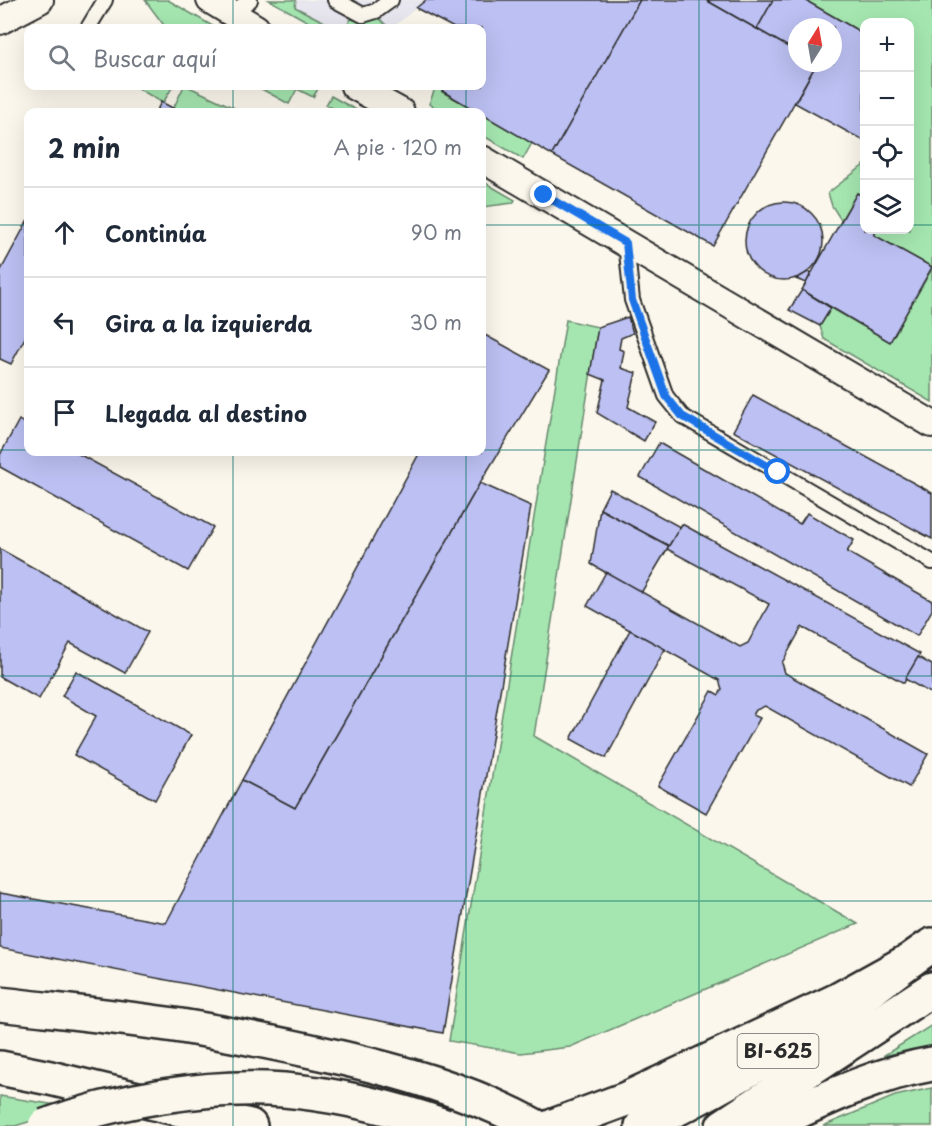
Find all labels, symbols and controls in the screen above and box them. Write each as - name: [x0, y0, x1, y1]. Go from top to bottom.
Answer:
- north arrow: [788, 18, 842, 72]
- map controls: [860, 18, 914, 234]
- button: +: [860, 18, 914, 72]
- search box: [24, 24, 486, 90]
- icon: search: [45, 41, 78, 74]
- text: Buscar aquí: [93, 41, 217, 74]
- button: −: [860, 72, 914, 126]
- button: locate: [860, 126, 914, 180]
- text: 2 min: [48, 128, 121, 167]
- text: A pie · 120 m: [334, 132, 462, 162]
- button: layers: [860, 180, 914, 234]
- route end: [530, 181, 556, 207]
- icon: ahead: [48, 216, 81, 249]
- text: Continúa: [105, 216, 207, 249]
- text: 90 m: [411, 217, 462, 247]
- icon: left: [48, 306, 81, 339]
- text: Gira a la izquierda: [105, 306, 312, 339]
- text: 30 m: [409, 307, 462, 337]
- icon: arrive: [48, 396, 81, 429]
- text: Llegada al destino: [105, 396, 307, 429]
- route start: [764, 458, 790, 484]
- road number: BI-625: [738, 1034, 818, 1068]

